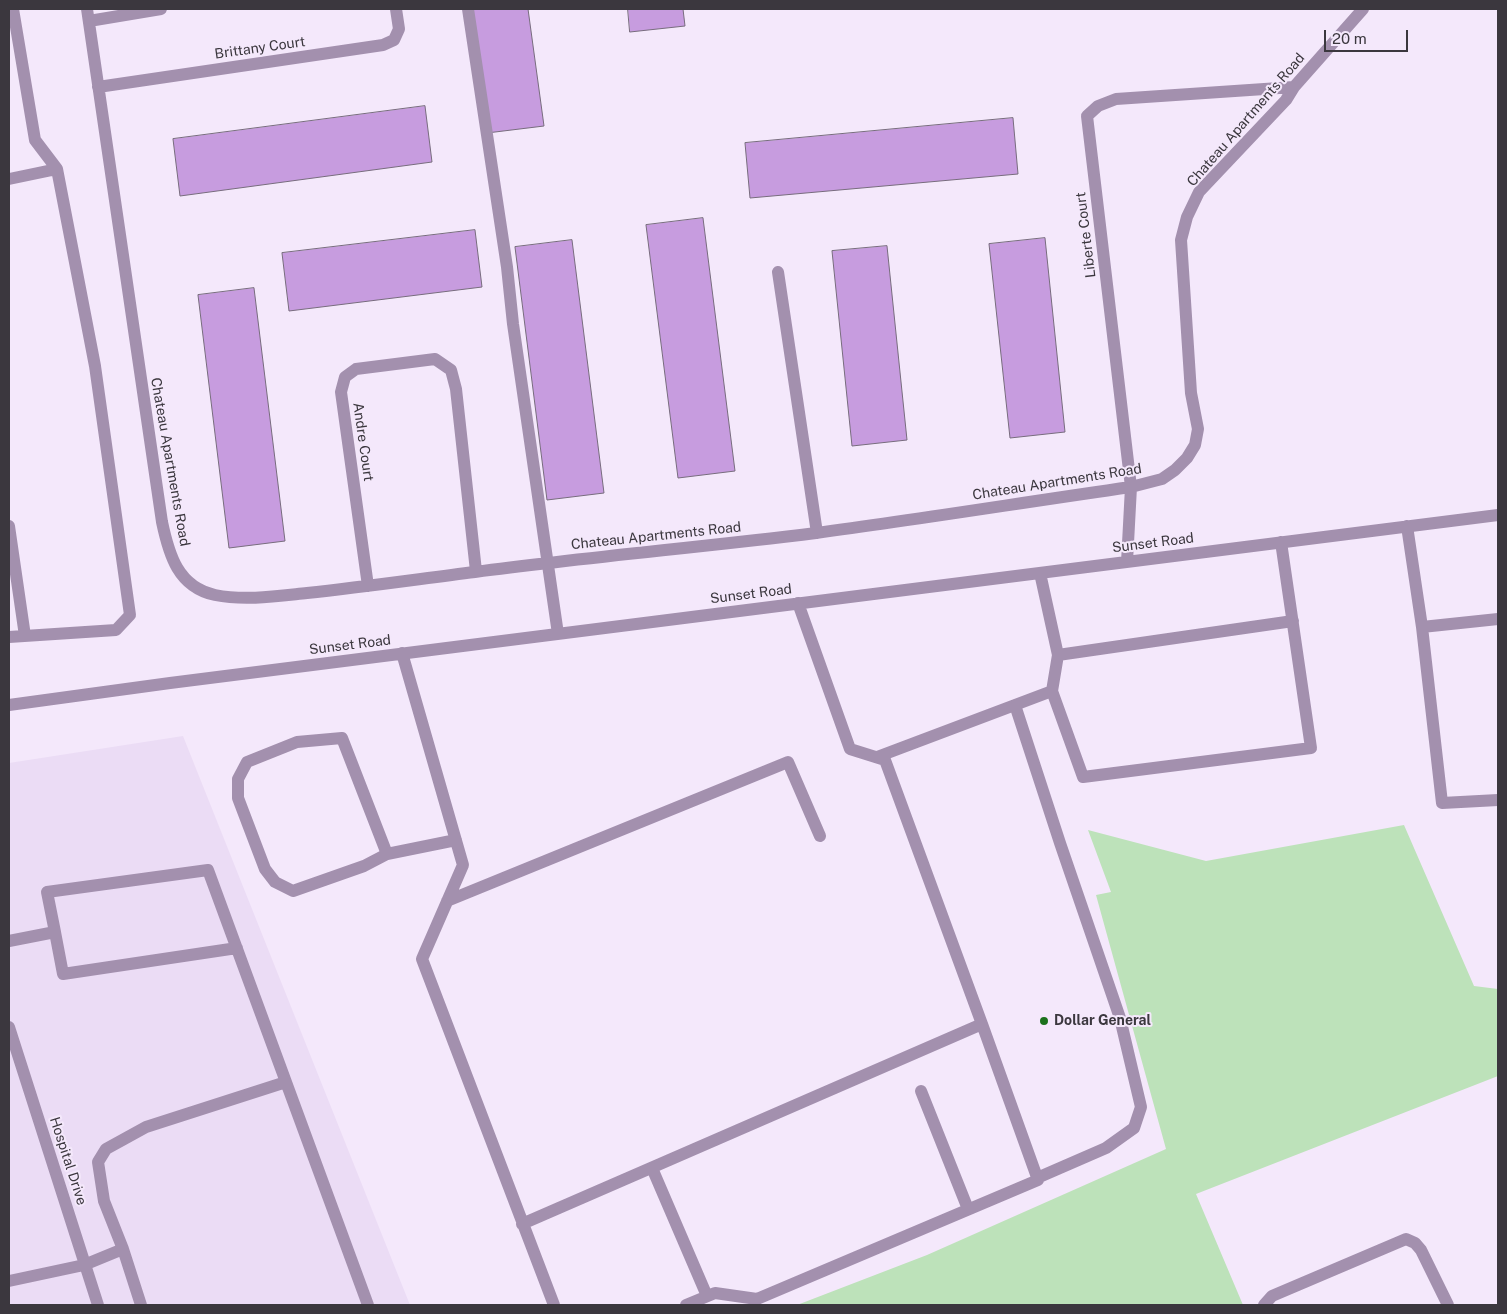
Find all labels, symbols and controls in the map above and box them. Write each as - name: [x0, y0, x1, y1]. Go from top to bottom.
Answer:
- scale bar: [1327, 20, 1411, 52]
- text: 20 m: [1332, 30, 1367, 47]
- street label: Brittany Court: [214, 33, 306, 63]
- street label: Chateau Apartments Road: [1184, 50, 1308, 190]
- street label: Liberte Court: [1072, 191, 1100, 279]
- street label: Chateau Apartments Road: [147, 376, 193, 548]
- street label: Andre Court: [349, 401, 377, 483]
- street label: Chateau Apartments Road: [971, 460, 1143, 504]
- street label: Chateau Apartments Road: [570, 519, 742, 553]
- street label: Sunset Road: [1111, 530, 1195, 556]
- street label: Sunset Road: [709, 581, 793, 607]
- street label: Sunset Road: [308, 632, 392, 658]
- place label: Dollar General: [1054, 1013, 1151, 1029]
- marker: Dollar General: [1038, 1015, 1050, 1027]
- street label: Hospital Drive: [46, 1115, 90, 1207]

